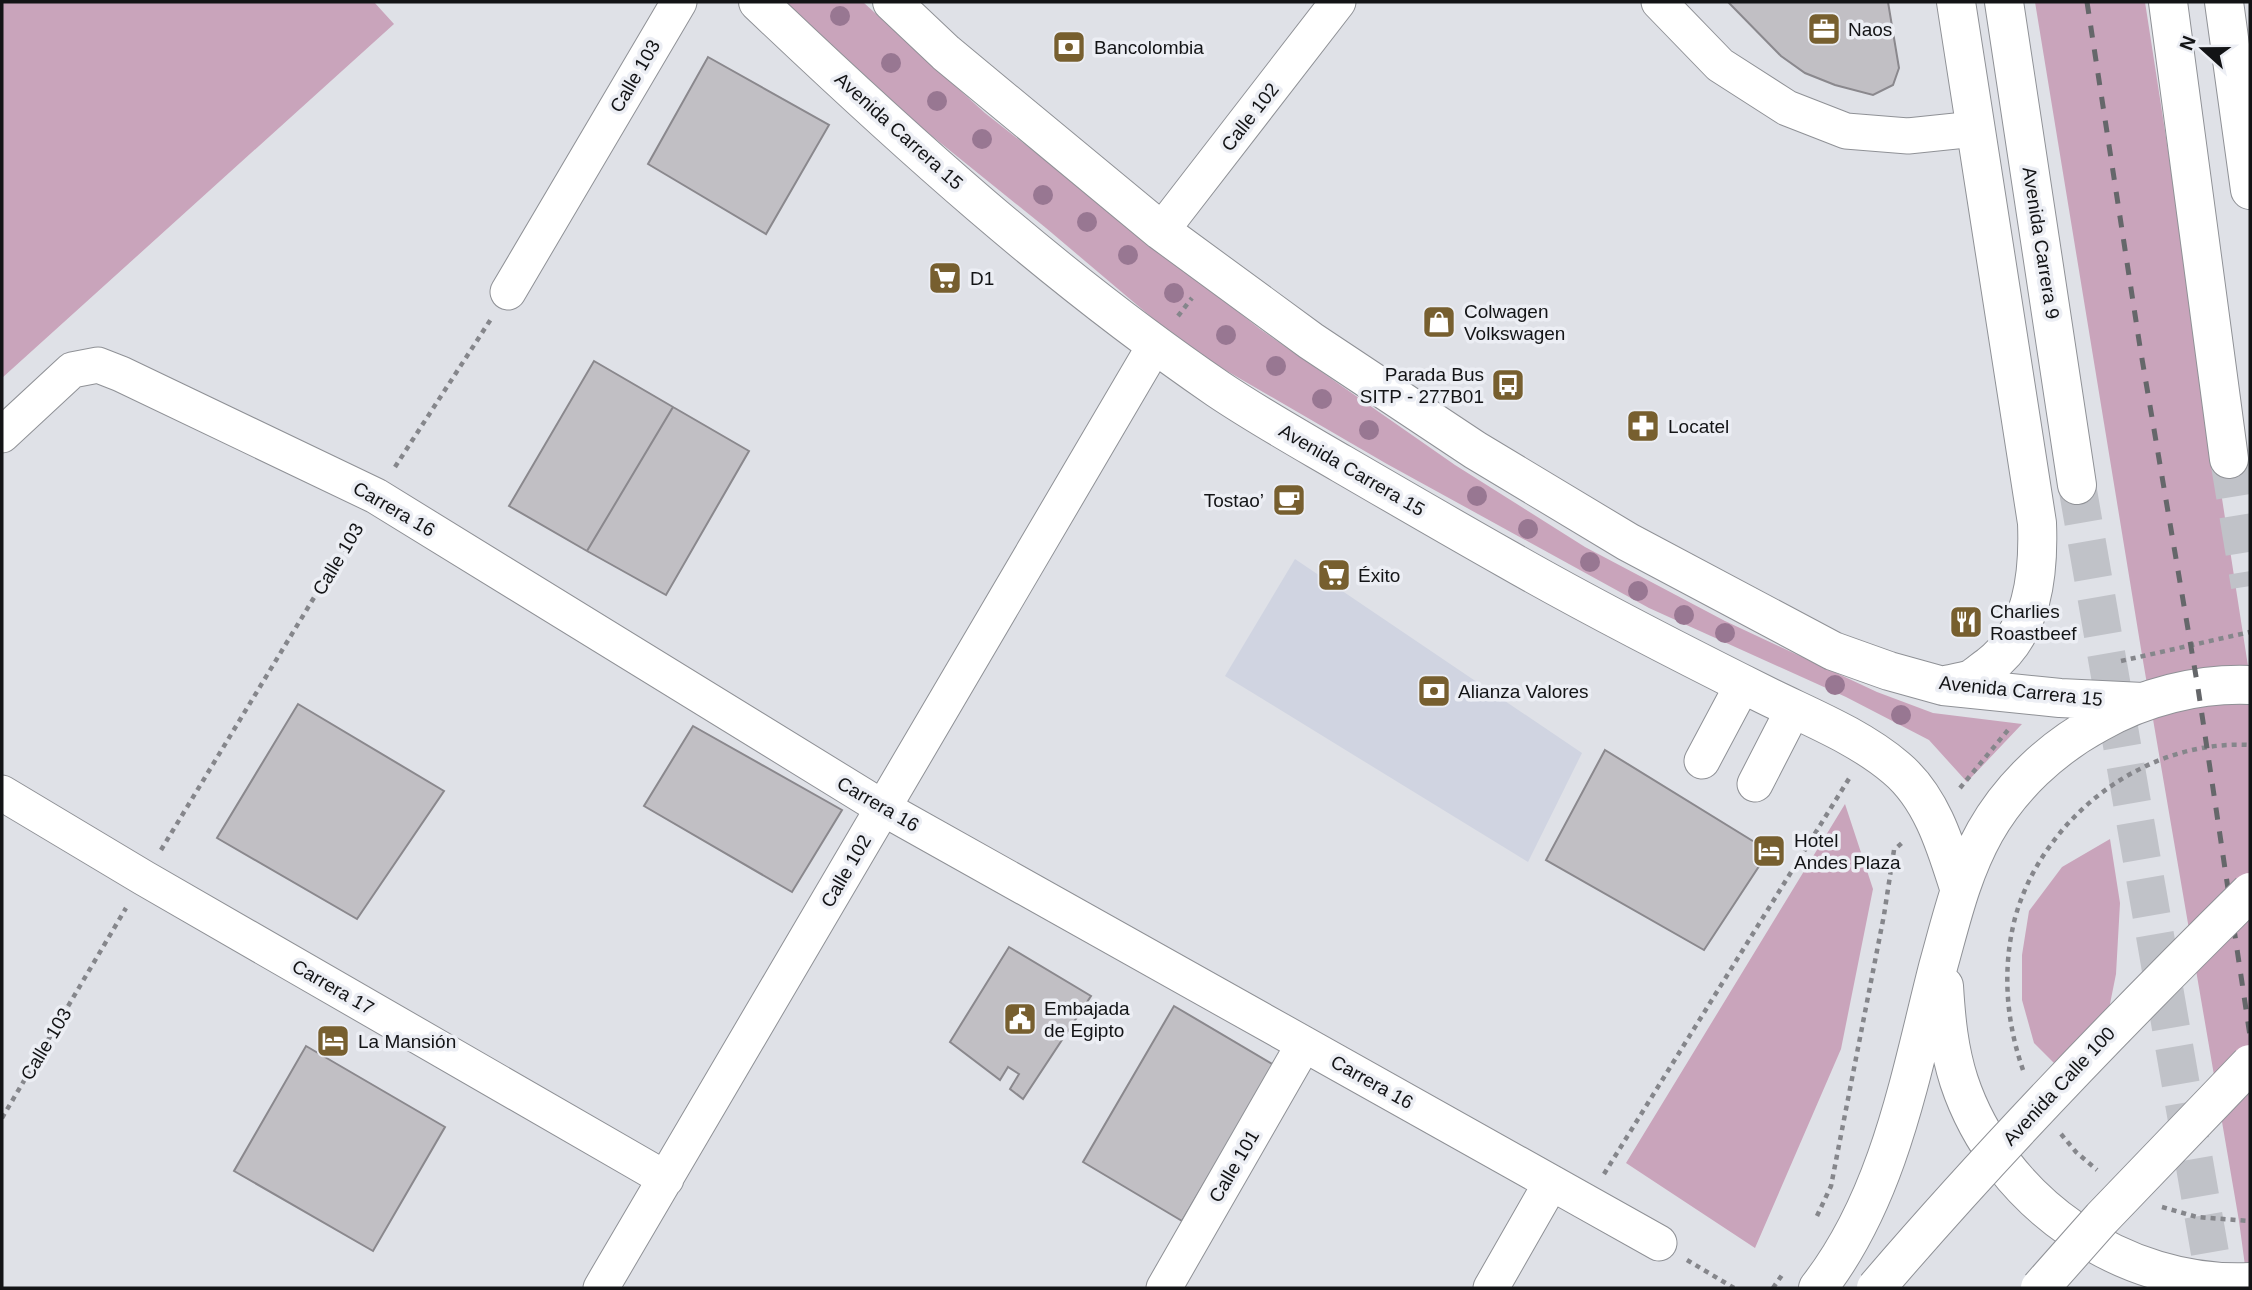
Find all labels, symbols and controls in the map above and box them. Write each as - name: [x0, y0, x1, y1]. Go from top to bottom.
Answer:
- office icon: Naos: [1805, 10, 1843, 48]
- north arrow: [2168, 14, 2238, 84]
- place label: Naos: [1848, 19, 1892, 40]
- bank icon: Bancolombia: [1050, 28, 1088, 66]
- text: N: [2175, 33, 2200, 53]
- street label: Calle 103: [606, 36, 664, 116]
- place label: Bancolombia: [1094, 37, 1204, 58]
- street label: Avenida Carrera 15: [831, 68, 967, 194]
- street label: Calle 102: [1217, 79, 1283, 155]
- street label: Avenida Carrera 9: [2019, 165, 2063, 321]
- supermarket icon: D1: [926, 259, 964, 297]
- place label: D1: [970, 268, 994, 289]
- place label: Colwagen Volkswagen: [1464, 301, 1565, 344]
- shop icon: Colwagen Volkswagen: [1420, 303, 1458, 341]
- place label: Parada Bus SITP - 277B01: [1360, 364, 1484, 407]
- bus stop icon: Parada Bus SITP - 277B01: [1489, 366, 1527, 404]
- pharmacy icon: Locatel: [1624, 407, 1662, 445]
- place label: Locatel: [1668, 416, 1729, 437]
- street label: Avenida Carrera 15: [1276, 420, 1428, 520]
- street label: Carrera 16: [349, 477, 439, 541]
- cafe icon: Tostao’: [1270, 481, 1308, 519]
- place label: Tostao’: [1204, 490, 1264, 511]
- street label: Calle 103: [308, 519, 368, 599]
- supermarket icon: Éxito: [1315, 556, 1353, 594]
- place label: Éxito: [1358, 565, 1400, 586]
- place label: Charlies Roastbeef: [1990, 601, 2077, 644]
- restaurant icon: Charlies Roastbeef: [1947, 603, 1985, 641]
- bank icon: Alianza Valores: [1415, 672, 1453, 710]
- street label: Avenida Carrera 15: [1938, 672, 2104, 710]
- place label: Alianza Valores: [1458, 681, 1589, 702]
- street label: Carrera 16: [833, 772, 923, 836]
- place label: Hotel Andes Plaza: [1794, 830, 1901, 873]
- street label: Calle 102: [817, 831, 875, 911]
- hotel icon: Hotel Andes Plaza: [1750, 832, 1788, 870]
- street label: Carrera 17: [288, 955, 378, 1019]
- place label: Embajada de Egipto: [1044, 998, 1130, 1041]
- public building icon: Embajada de Egipto: [1001, 1000, 1039, 1038]
- street label: Calle 103: [16, 1004, 76, 1084]
- hotel icon: La Mansión: [314, 1022, 352, 1060]
- street label: Avenida Calle 100: [1999, 1023, 2119, 1149]
- place label: La Mansión: [358, 1031, 456, 1052]
- street label: Carrera 16: [1327, 1051, 1417, 1113]
- street label: Calle 101: [1205, 1126, 1263, 1206]

